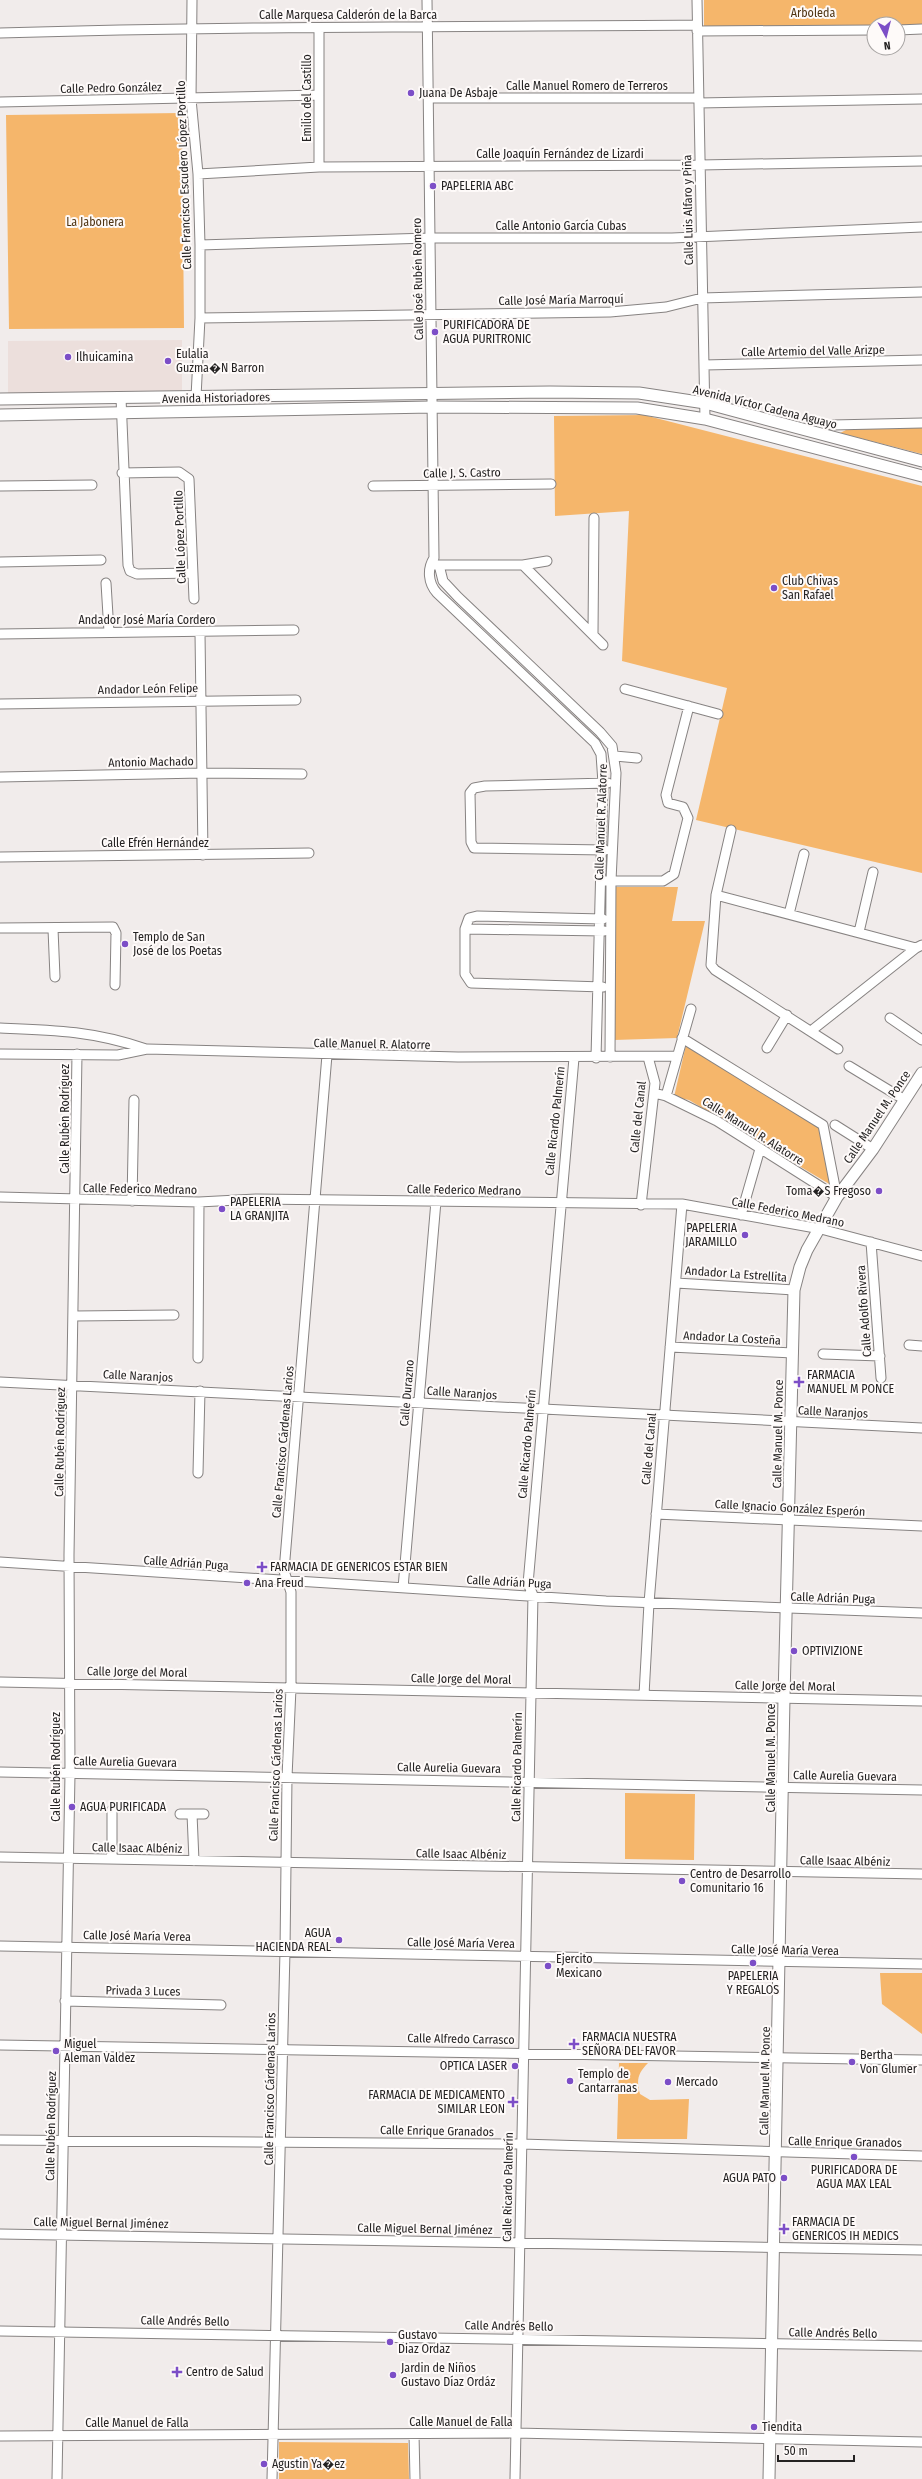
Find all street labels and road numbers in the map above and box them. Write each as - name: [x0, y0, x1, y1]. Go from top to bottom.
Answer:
- street label: Calle Marquesa Calderón de la Barca: [259, 8, 437, 22]
- street label: Emilio del Castillo: [300, 54, 314, 142]
- street label: Calle Manuel Romero de Terreros: [506, 79, 668, 93]
- street label: Calle Pedro González: [60, 80, 162, 96]
- street label: Calle Francisco Escudero López Portillo: [174, 80, 194, 270]
- street label: Calle Joaquín Fernández de Lizardi: [476, 147, 644, 161]
- street label: Calle Luis Alfaro y Piña: [680, 154, 696, 265]
- street label: Calle José Rubén Romero: [410, 218, 426, 340]
- street label: Calle Antonio García Cubas: [496, 219, 626, 233]
- street label: Calle José María Marroquí: [498, 292, 624, 308]
- street label: Calle Artemio del Valle Arizpe: [741, 343, 885, 359]
- street label: Avenida Víctor Cadena Aguayo: [691, 382, 839, 432]
- street label: Avenida Historiadores: [162, 390, 270, 406]
- street label: Calle J. S. Castro: [423, 465, 501, 481]
- street label: Calle López Portillo: [171, 490, 189, 584]
- street label: Andador José María Cordero: [78, 613, 216, 627]
- street label: Andador León Felipe: [98, 681, 198, 697]
- street label: Antonio Machado: [108, 754, 194, 770]
- street label: Calle Manuel R. Alatorre: [592, 763, 610, 881]
- street label: Calle Efrén Hernández: [101, 836, 209, 850]
- street label: Calle Manuel R. Alatorre: [313, 1036, 431, 1052]
- street label: Calle Rubén Rodríguez: [58, 1064, 72, 1174]
- street label: Calle Ricardo Palmerín: [542, 1066, 568, 1176]
- street label: Calle Manuel M. Ponce: [841, 1068, 913, 1166]
- street label: Calle del Canal: [627, 1080, 649, 1154]
- street label: Calle Manuel R. Alatorre: [700, 1094, 806, 1168]
- street label: Calle Federico Medrano: [83, 1181, 197, 1197]
- street label: Calle Federico Medrano: [407, 1182, 521, 1198]
- street label: Calle Federico Medrano: [731, 1194, 845, 1230]
- street label: Andador La Estrellita: [685, 1263, 788, 1285]
- street label: Calle Adolfo Rivera: [854, 1264, 874, 1357]
- street label: Andador La Costeña: [683, 1328, 781, 1348]
- street label: Calle Durazno: [397, 1359, 417, 1427]
- street label: Calle Francisco Cárdenas Larios: [269, 1365, 297, 1519]
- street label: Calle Naranjos: [102, 1367, 174, 1385]
- street label: Calle Manuel M. Ponce: [770, 1379, 786, 1489]
- street label: Calle Naranjos: [426, 1384, 498, 1402]
- street label: Calle Rubén Rodríguez: [52, 1387, 68, 1497]
- street label: Calle Ricardo Palmerín: [515, 1389, 539, 1499]
- street label: Calle Naranjos: [797, 1403, 869, 1421]
- street label: Calle del Canal: [639, 1412, 659, 1486]
- street label: Calle Ignacio González Esperón: [714, 1497, 866, 1519]
- street label: Calle Adrián Puga: [143, 1553, 229, 1573]
- street label: Calle Adrián Puga: [466, 1573, 552, 1591]
- street label: Calle Adrián Puga: [790, 1590, 876, 1606]
- street label: Calle Jorge del Moral: [87, 1664, 187, 1680]
- street label: Calle Jorge del Moral: [411, 1671, 511, 1687]
- street label: Calle Jorge del Moral: [735, 1678, 835, 1694]
- street label: Calle Francisco Cárdenas Larios: [266, 1688, 286, 1842]
- street label: Calle Manuel M. Ponce: [764, 1703, 778, 1812]
- street label: Calle Rubén Rodríguez: [49, 1712, 63, 1822]
- street label: Calle Ricardo Palmerín: [509, 1712, 525, 1822]
- street label: Calle Aurelia Guevara: [73, 1754, 177, 1770]
- street label: Calle Aurelia Guevara: [397, 1760, 501, 1776]
- street label: Calle Aurelia Guevara: [793, 1768, 897, 1784]
- street label: Calle Isaac Albéniz: [92, 1840, 183, 1856]
- street label: Calle Isaac Albéniz: [416, 1846, 507, 1862]
- street label: Calle Isaac Albéniz: [800, 1853, 891, 1869]
- street label: Calle José María Verea: [83, 1928, 191, 1944]
- street label: Calle José María Verea: [407, 1935, 515, 1951]
- street label: Calle José María Verea: [731, 1942, 839, 1958]
- street label: Privada 3 Luces: [105, 1983, 181, 1999]
- street label: Calle Francisco Cárdenas Larios: [262, 2012, 278, 2166]
- street label: Calle Manuel M. Ponce: [757, 2026, 773, 2136]
- street label: Calle Alfredo Carrasco: [407, 2031, 515, 2047]
- street label: Calle Rubén Rodríguez: [43, 2071, 59, 2181]
- street label: Calle Enrique Granados: [380, 2123, 494, 2139]
- street label: Calle Ricardo Palmerín: [500, 2132, 516, 2242]
- street label: Calle Enrique Granados: [788, 2134, 902, 2150]
- street label: Calle Miguel Bernal Jiménez: [33, 2215, 169, 2231]
- street label: Calle Miguel Bernal Jiménez: [357, 2221, 493, 2237]
- street label: Calle Andrés Bello: [141, 2313, 229, 2329]
- street label: Calle Andrés Bello: [465, 2318, 553, 2334]
- street label: Calle Andrés Bello: [789, 2325, 877, 2341]
- street label: Calle Manuel de Falla: [409, 2415, 513, 2429]
- street label: Calle Manuel de Falla: [85, 2416, 189, 2430]

